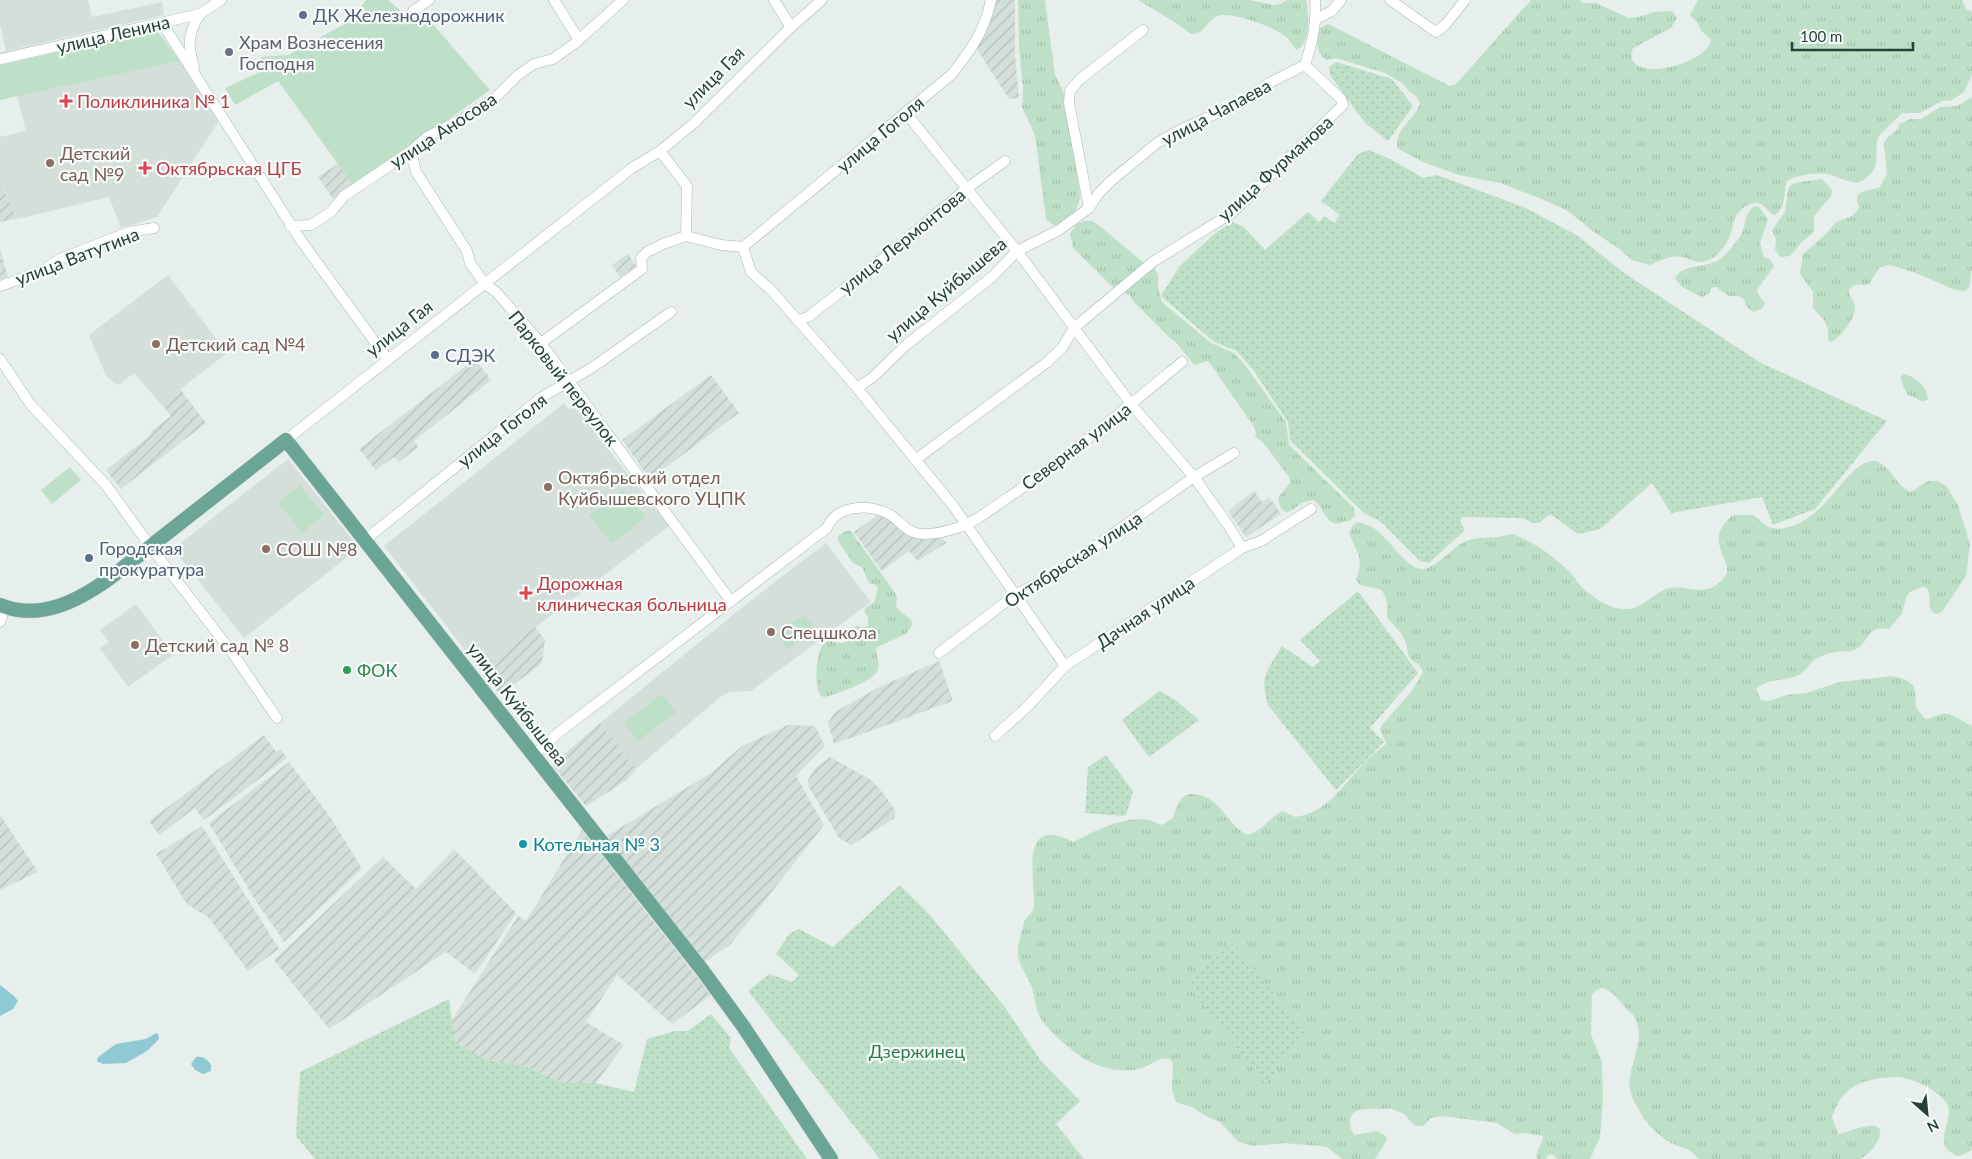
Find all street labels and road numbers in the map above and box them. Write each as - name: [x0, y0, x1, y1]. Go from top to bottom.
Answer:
- street label: улица Ленина: [54, 10, 172, 58]
- street label: улица Гая: [677, 41, 749, 113]
- street label: улица Чапаева: [1157, 74, 1275, 150]
- street label: улица Аносова: [386, 87, 500, 173]
- street label: улица Гоголя: [832, 91, 928, 177]
- street label: улица Фурманова: [1213, 111, 1337, 225]
- street label: улица Лермонтова: [834, 183, 970, 299]
- street label: улица Ватутина: [12, 222, 142, 290]
- street label: улица Куйбышева: [881, 232, 1011, 346]
- street label: улица Гая: [361, 295, 437, 361]
- street label: Парковый переулок: [504, 306, 624, 451]
- street label: улица Гоголя: [453, 388, 551, 472]
- street label: Северная улица: [1017, 398, 1135, 494]
- street label: Октябрьская улица: [1000, 506, 1146, 612]
- street label: Дачная улица: [1092, 571, 1198, 653]
- street label: улица Куйбышева: [463, 638, 573, 770]

